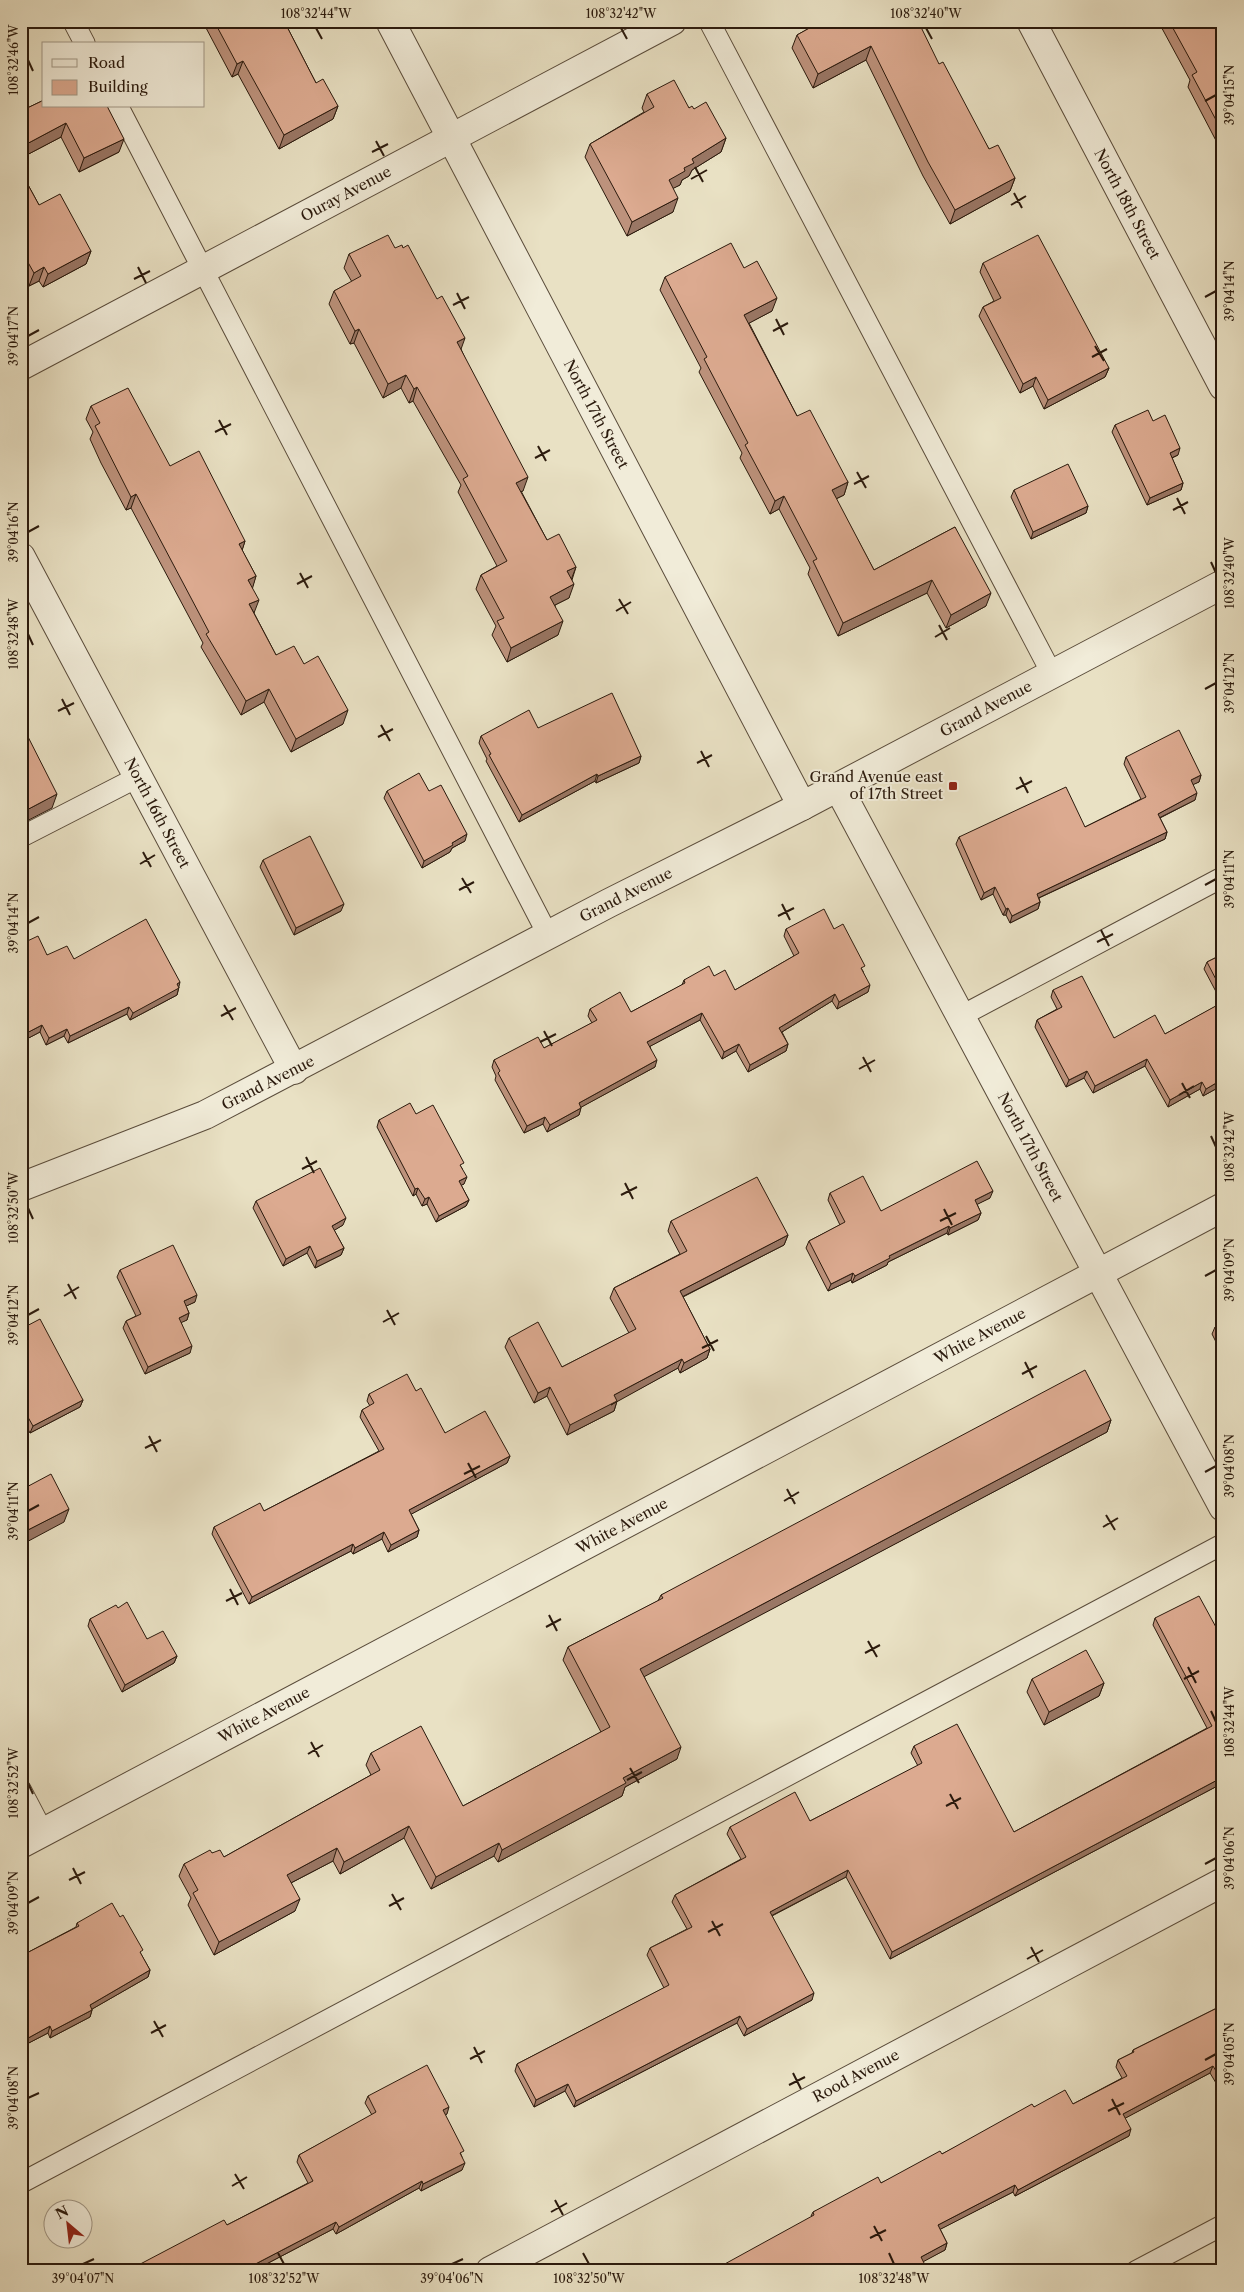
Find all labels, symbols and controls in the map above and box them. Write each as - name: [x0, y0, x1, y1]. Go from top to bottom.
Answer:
- text: 108°32'44"W: [281, 6, 352, 21]
- text: 108°32'42"W: [586, 6, 657, 21]
- text: 108°32'40"W: [890, 6, 963, 21]
- text: 108°32'46"W: [6, 24, 21, 95]
- legend: [42, 42, 205, 108]
- text: Road: [88, 53, 125, 72]
- text: 39°04'15"N: [1222, 65, 1237, 125]
- text: Building: [88, 77, 148, 96]
- street label: North 18th Street: [1090, 145, 1165, 263]
- street label: Ouray Avenue: [297, 162, 394, 225]
- text: 39°04'14"N: [1222, 260, 1237, 321]
- text: 39°04'17"N: [6, 306, 21, 366]
- street label: North 17th Street: [560, 356, 634, 472]
- text: 39°04'16"N: [6, 501, 21, 562]
- text: 108°32'40"W: [1222, 536, 1237, 609]
- text: 108°32'48"W: [6, 598, 21, 669]
- text: 39°04'12"N: [1222, 652, 1237, 713]
- street label: Grand Avenue: [937, 676, 1035, 741]
- street label: North 16th Street: [120, 754, 195, 872]
- place label: Grand Avenue east of 17th Street: [809, 767, 944, 803]
- marker: Grand Avenue east of 17th Street: [947, 780, 959, 792]
- text: 39°04'11"N: [1222, 849, 1237, 908]
- street label: Grand Avenue: [576, 863, 675, 926]
- text: 39°04'14"N: [6, 892, 21, 953]
- street label: Grand Avenue: [218, 1051, 317, 1114]
- street label: North 17th Street: [994, 1089, 1068, 1205]
- text: 108°32'42"W: [1222, 1111, 1237, 1182]
- text: 108°32'50"W: [6, 1171, 21, 1244]
- text: 39°04'09"N: [1222, 1238, 1237, 1302]
- text: 39°04'12"N: [6, 1284, 21, 1345]
- street label: White Avenue: [930, 1303, 1029, 1368]
- text: 39°04'08"N: [1222, 1434, 1237, 1498]
- text: 39°04'11"N: [6, 1481, 21, 1540]
- street label: White Avenue: [572, 1493, 671, 1558]
- street label: White Avenue: [214, 1682, 313, 1747]
- text: 108°32'44"W: [1222, 1686, 1237, 1757]
- text: 108°32'52"W: [6, 1747, 21, 1818]
- text: 39°04'06"N: [1222, 1826, 1237, 1890]
- text: 39°04'09"N: [6, 1871, 21, 1935]
- text: 39°04'05"N: [1222, 2022, 1237, 2086]
- street label: Rood Avenue: [809, 2045, 902, 2106]
- text: 39°04'08"N: [6, 2066, 21, 2130]
- north arrow: [42, 2200, 92, 2250]
- text: N: [52, 2202, 71, 2223]
- text: 39°04'07"N: [52, 2271, 114, 2286]
- text: 108°32'52"W: [249, 2271, 320, 2286]
- text: 39°04'06"N: [420, 2271, 484, 2286]
- text: 108°32'50"W: [553, 2271, 626, 2286]
- text: 108°32'48"W: [859, 2271, 930, 2286]

